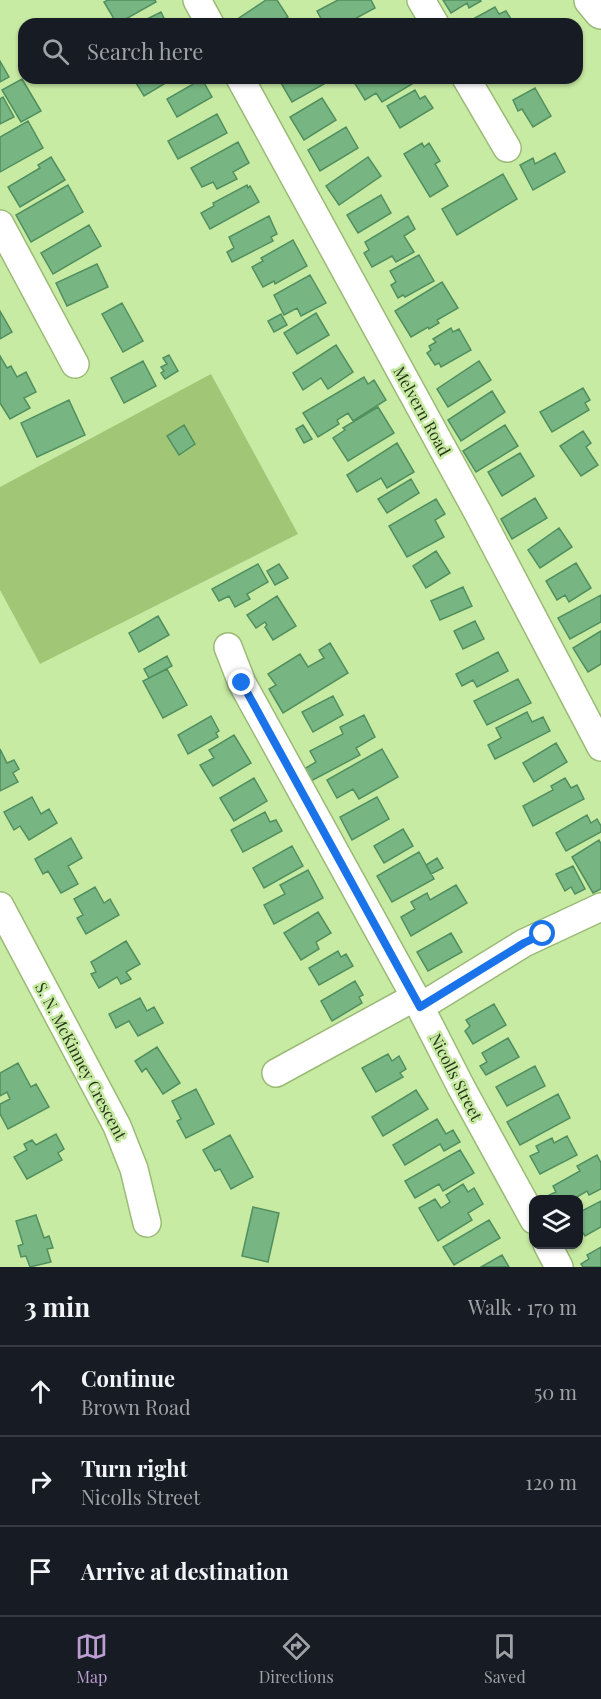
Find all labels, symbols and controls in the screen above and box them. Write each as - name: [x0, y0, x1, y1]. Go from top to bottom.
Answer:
- search box: [18, 18, 583, 84]
- icon: search: [39, 35, 72, 68]
- text: Search here: [87, 36, 203, 66]
- street label: Melvern Road: [389, 362, 456, 459]
- route end: [228, 669, 254, 695]
- route start: [529, 920, 555, 946]
- street label: S. N. McKinney Crescent: [31, 979, 132, 1143]
- street label: Nicolls Street: [425, 1029, 488, 1124]
- map controls: [529, 1195, 583, 1249]
- button: layers: [529, 1195, 583, 1249]
- text: 3 min: [24, 1289, 90, 1324]
- text: Walk · 170 m: [468, 1293, 577, 1320]
- text: Continue: [81, 1363, 175, 1393]
- icon: ahead: [24, 1375, 57, 1408]
- text: 50 m: [534, 1378, 577, 1405]
- text: Brown Road: [81, 1393, 191, 1420]
- text: Turn right: [81, 1453, 187, 1483]
- icon: right: [24, 1465, 57, 1498]
- text: 120 m: [525, 1468, 577, 1495]
- text: Nicolls Street: [81, 1483, 200, 1510]
- icon: arrive: [24, 1555, 57, 1588]
- text: Arrive at destination: [81, 1556, 289, 1586]
- tab: Map: [75, 1630, 108, 1687]
- tab: Directions: [259, 1630, 334, 1687]
- tab: Saved: [484, 1630, 526, 1687]

